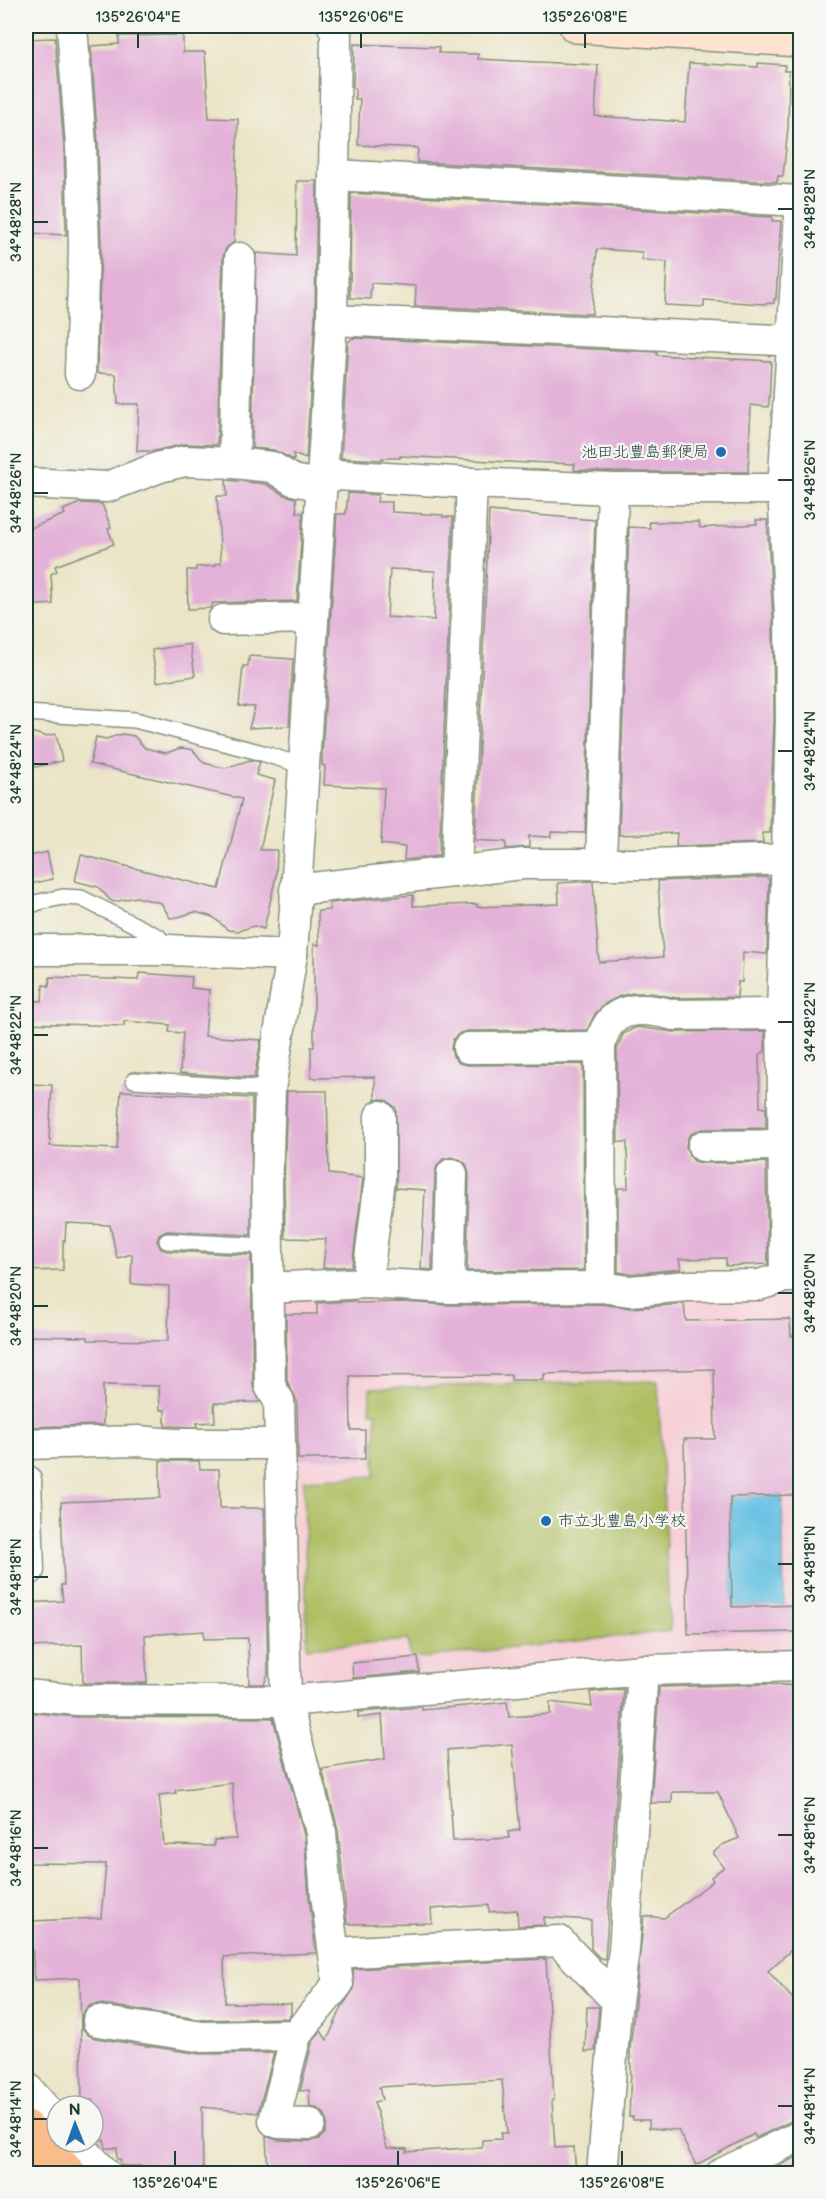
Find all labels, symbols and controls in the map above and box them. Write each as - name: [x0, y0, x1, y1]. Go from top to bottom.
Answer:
- text: 135°26'04"E: [95, 8, 181, 27]
- text: 135°26'06"E: [318, 8, 404, 27]
- text: 135°26'08"E: [543, 8, 627, 27]
- text: 34°48'28"N: [801, 169, 820, 249]
- text: 34°48'28"N: [7, 182, 26, 262]
- text: 34°48'26"N: [801, 440, 820, 520]
- place label: 池田北豊島郵便局: [581, 443, 709, 462]
- marker: 池田北豊島郵便局: [714, 445, 728, 459]
- text: 34°48'26"N: [7, 453, 26, 533]
- text: 34°48'24"N: [801, 711, 820, 791]
- text: 34°48'24"N: [7, 724, 26, 804]
- text: 34°48'22"N: [801, 982, 820, 1062]
- text: 34°48'22"N: [7, 995, 26, 1075]
- text: 34°48'20"N: [801, 1253, 820, 1333]
- text: 34°48'20"N: [7, 1266, 26, 1346]
- place label: 市立北豊島小学校: [558, 1512, 686, 1531]
- marker: 市立北豊島小学校: [539, 1514, 553, 1528]
- text: 34°48'18"N: [801, 1525, 820, 1603]
- text: 34°48'18"N: [7, 1538, 26, 1616]
- text: 34°48'16"N: [801, 1796, 820, 1874]
- text: 34°48'16"N: [7, 1809, 26, 1887]
- text: 34°48'14"N: [801, 2067, 820, 2145]
- text: 34°48'14"N: [7, 2080, 26, 2158]
- north arrow: [45, 2094, 105, 2154]
- text: N: [69, 2101, 81, 2120]
- text: 135°26'04"E: [132, 2174, 218, 2193]
- text: 135°26'06"E: [355, 2174, 441, 2193]
- text: 135°26'08"E: [580, 2174, 664, 2193]

